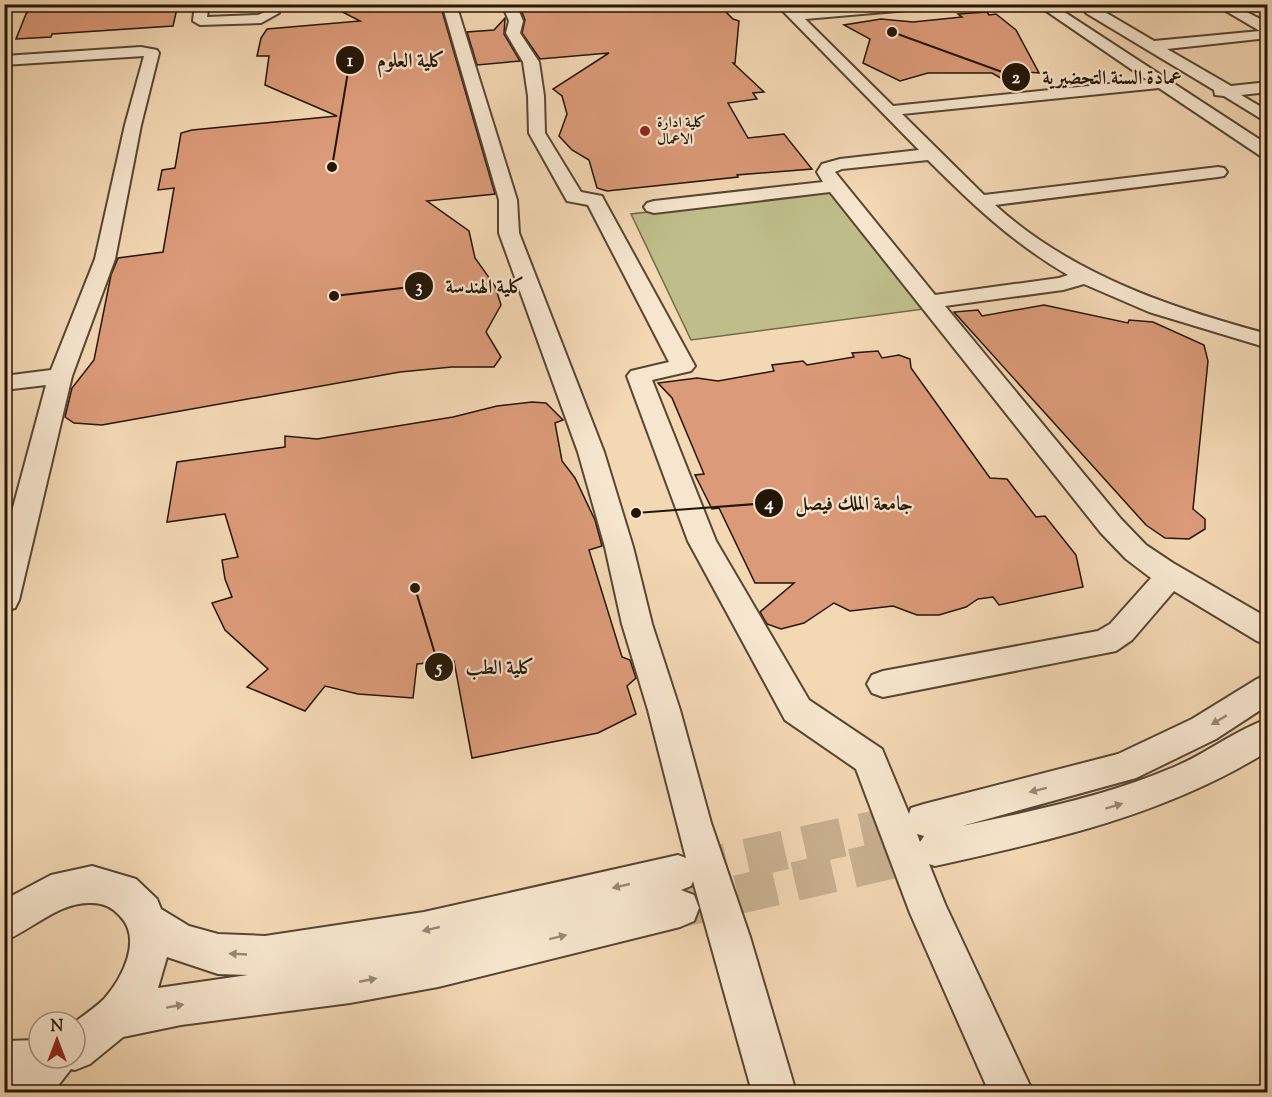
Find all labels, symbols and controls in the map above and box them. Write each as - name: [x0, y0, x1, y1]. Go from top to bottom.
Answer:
- callout: كلية العلوم: [335, 41, 457, 79]
- text: كلية العلوم: [377, 48, 445, 78]
- text: 1: [347, 49, 354, 75]
- callout: عمادة السنة التحضيرية: [1001, 58, 1194, 96]
- text: عمادة السنة التحضيرية: [1042, 65, 1182, 94]
- text: 2: [1012, 66, 1021, 92]
- place label: كلية ادارة الاعمال: [657, 113, 706, 151]
- marker: كلية ادارة الاعمال: [638, 124, 652, 138]
- callout: كلية الهندسة: [404, 267, 537, 305]
- text: كلية الهندسة: [445, 274, 525, 303]
- text: 3: [415, 275, 423, 301]
- callout: جامعة الملك فيصل: [754, 484, 925, 522]
- text: جامعة الملك فيصل: [795, 491, 913, 520]
- text: 4: [763, 492, 774, 518]
- callout: كلية الطب: [424, 648, 546, 686]
- text: كلية الطب: [466, 655, 534, 684]
- text: 5: [434, 656, 443, 682]
- one-way arrow: [1210, 715, 1227, 725]
- one-way arrow: [1029, 786, 1047, 796]
- one-way arrow: [1105, 801, 1123, 810]
- one-way arrow: [611, 882, 630, 891]
- one-way arrow: [421, 925, 440, 935]
- one-way arrow: [549, 931, 567, 941]
- one-way arrow: [228, 950, 247, 959]
- one-way arrow: [359, 975, 378, 984]
- one-way arrow: [165, 1001, 184, 1010]
- north arrow: [27, 1010, 87, 1070]
- text: N: [51, 1016, 64, 1039]

